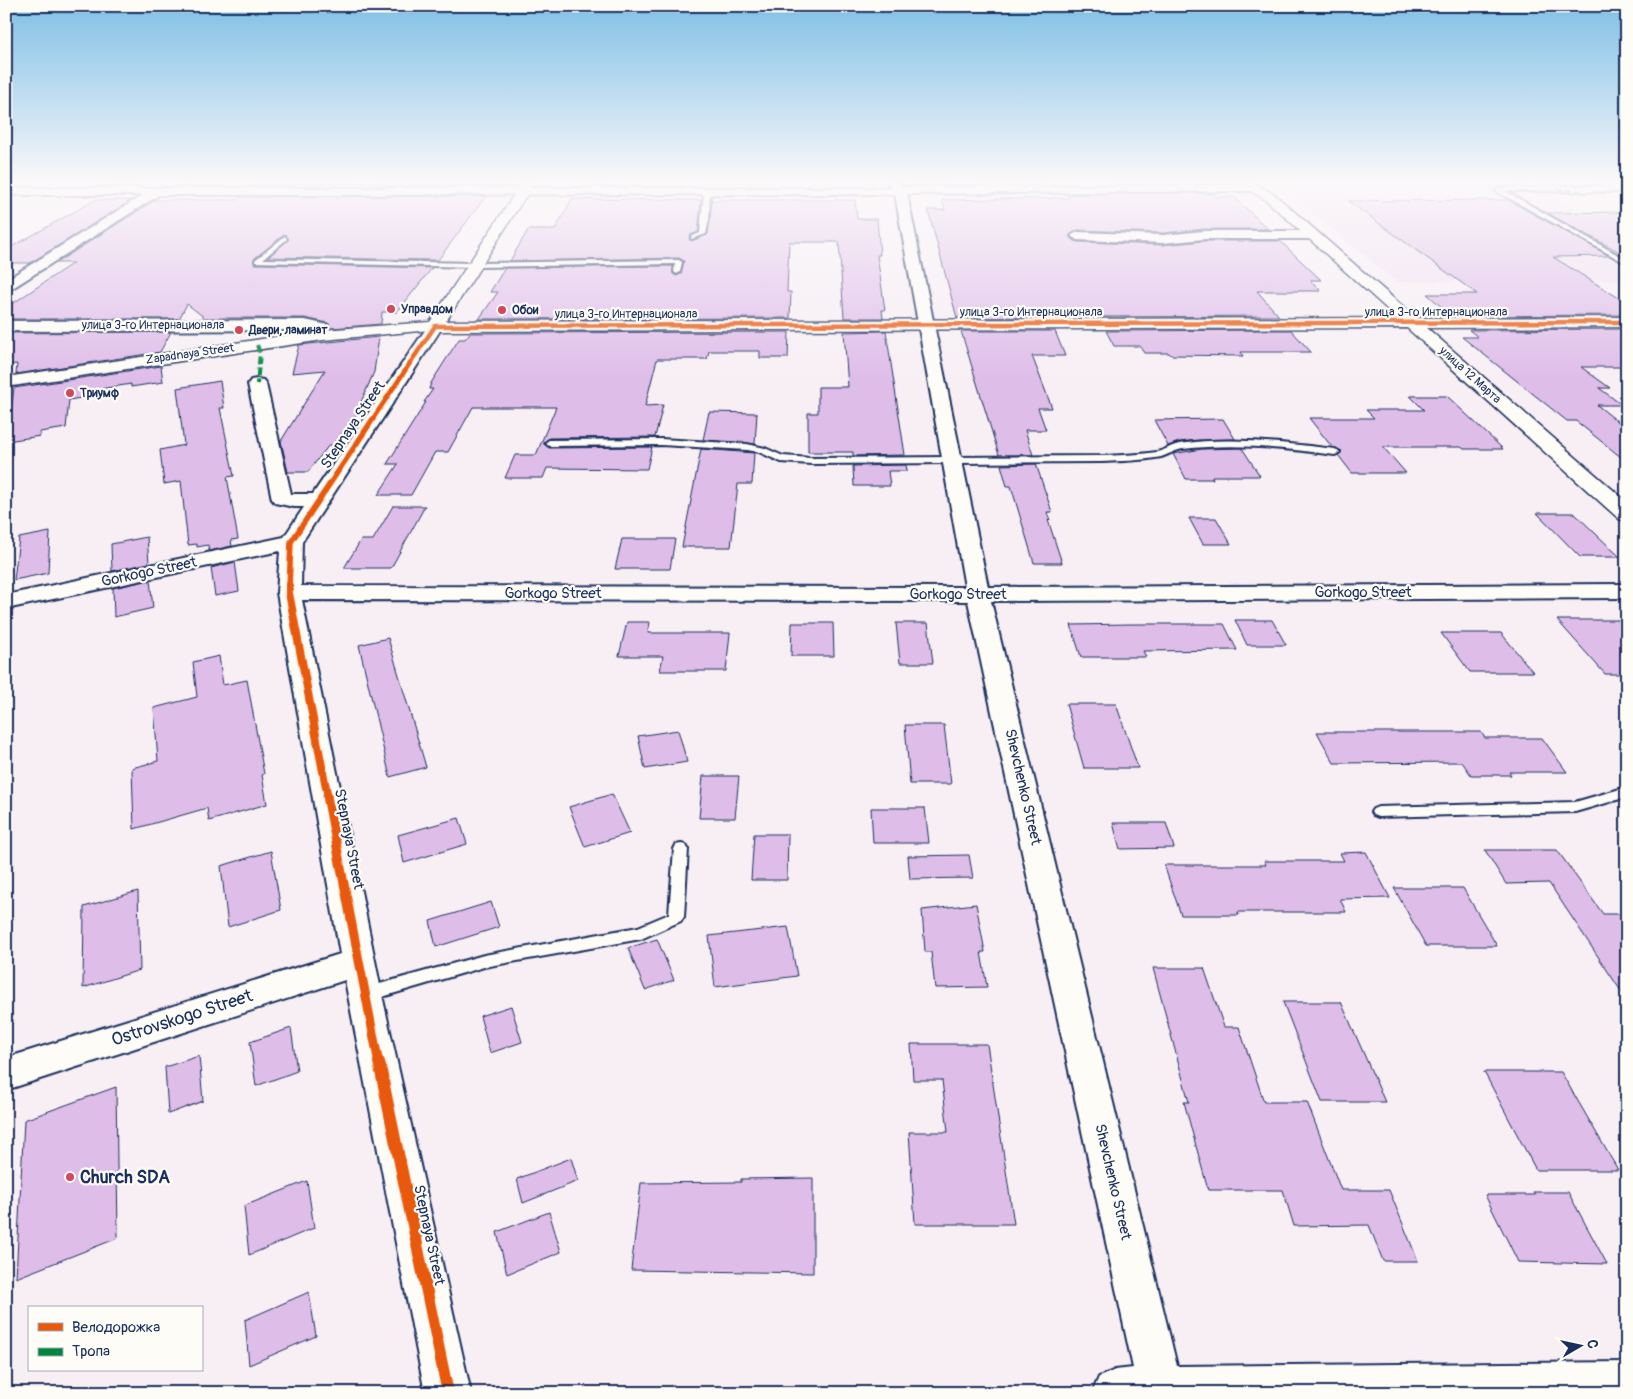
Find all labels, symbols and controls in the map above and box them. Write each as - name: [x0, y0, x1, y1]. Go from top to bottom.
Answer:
- place label: Управдом: [401, 302, 453, 317]
- marker: Управдом: [385, 303, 397, 315]
- place label: Обои: [512, 303, 539, 318]
- marker: Обои: [496, 304, 508, 316]
- street label: улица 3-го Интернационала: [959, 305, 1103, 320]
- street label: улица 3-го Интернационала: [1364, 305, 1508, 320]
- street label: улица 3-го Интернационала: [554, 307, 698, 322]
- street label: улица 3-го Интернационала: [81, 318, 225, 333]
- place label: Двери, ламинат: [248, 323, 328, 338]
- marker: Двери, ламинат: [233, 324, 245, 336]
- street label: Zapadnaya Street: [145, 340, 235, 368]
- street label: улица 12 Марта: [1435, 343, 1504, 407]
- street label: Stepnaya Street: [317, 377, 390, 473]
- place label: Триумф: [79, 386, 120, 401]
- marker: Триумф: [64, 387, 76, 399]
- street label: Gorkogo Street: [99, 552, 199, 591]
- street label: Gorkogo Street: [1314, 583, 1413, 602]
- street label: Gorkogo Street: [504, 584, 603, 603]
- street label: Gorkogo Street: [909, 585, 1008, 604]
- street label: Shevchenko Street: [1000, 727, 1046, 848]
- street label: Stepnaya Street: [330, 787, 368, 892]
- street label: Ostrovskogo Street: [108, 984, 256, 1052]
- street label: Shevchenko Street: [1090, 1122, 1136, 1243]
- place label: Church SDA: [80, 1166, 170, 1189]
- marker: Church SDA: [64, 1171, 76, 1183]
- street label: Stepnaya Street: [409, 1183, 449, 1288]
- legend: [28, 1306, 202, 1372]
- text: Велодорожка: [72, 1318, 160, 1337]
- north arrow: [1556, 1322, 1606, 1372]
- text: С: [1583, 1338, 1601, 1350]
- text: Тропа: [72, 1342, 110, 1361]

